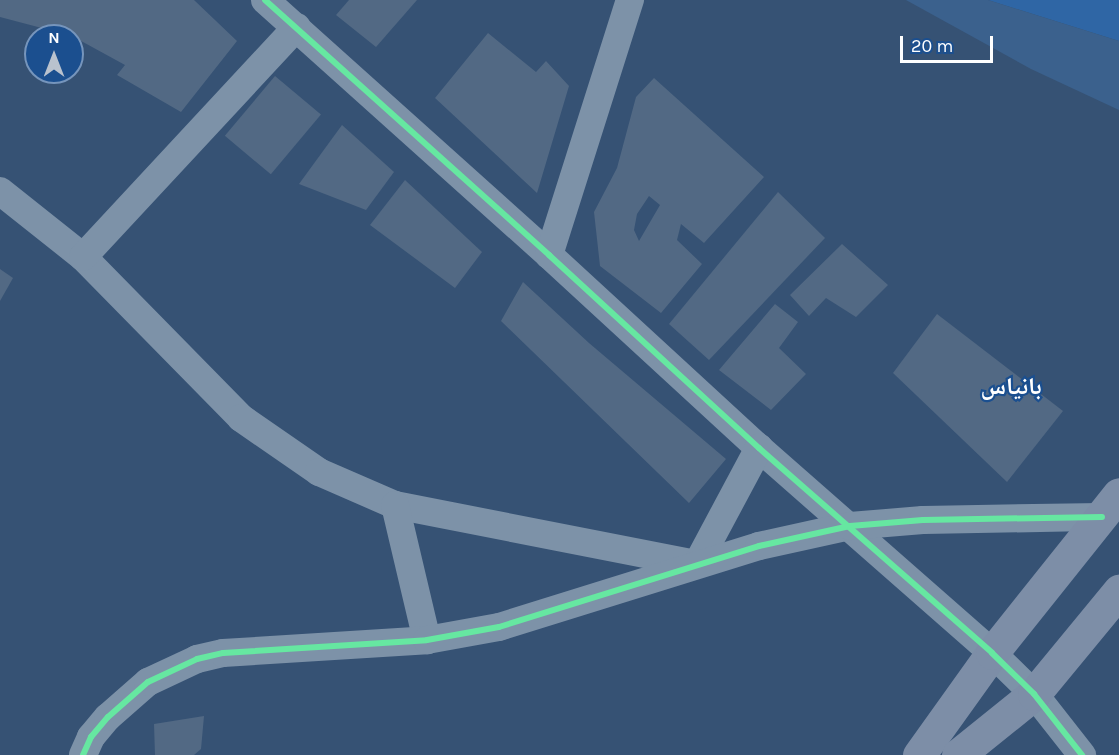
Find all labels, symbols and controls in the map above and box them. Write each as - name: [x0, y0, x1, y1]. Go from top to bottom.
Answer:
- north arrow: [24, 24, 84, 84]
- scale bar: [903, 24, 996, 62]
- text: N: [48, 28, 60, 47]
- text: 20 m: [911, 35, 953, 57]
- district label: بانياس: [980, 373, 1042, 401]

